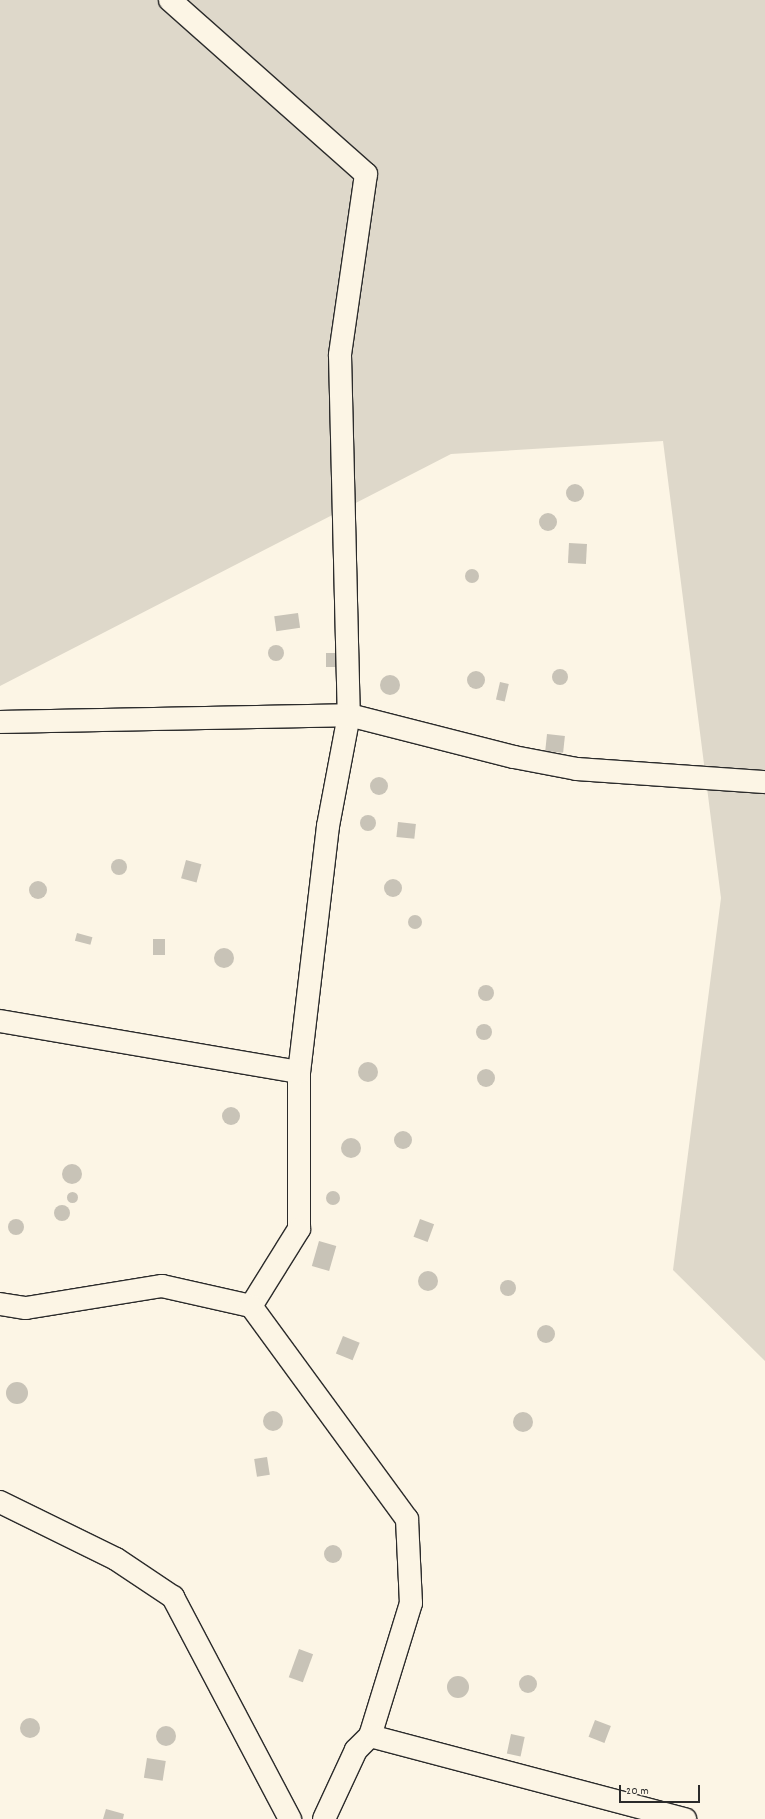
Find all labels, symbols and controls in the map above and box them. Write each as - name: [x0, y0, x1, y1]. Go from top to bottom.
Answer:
- scale bar: [621, 1777, 702, 1803]
- text: 20 m: [626, 1783, 649, 1800]

